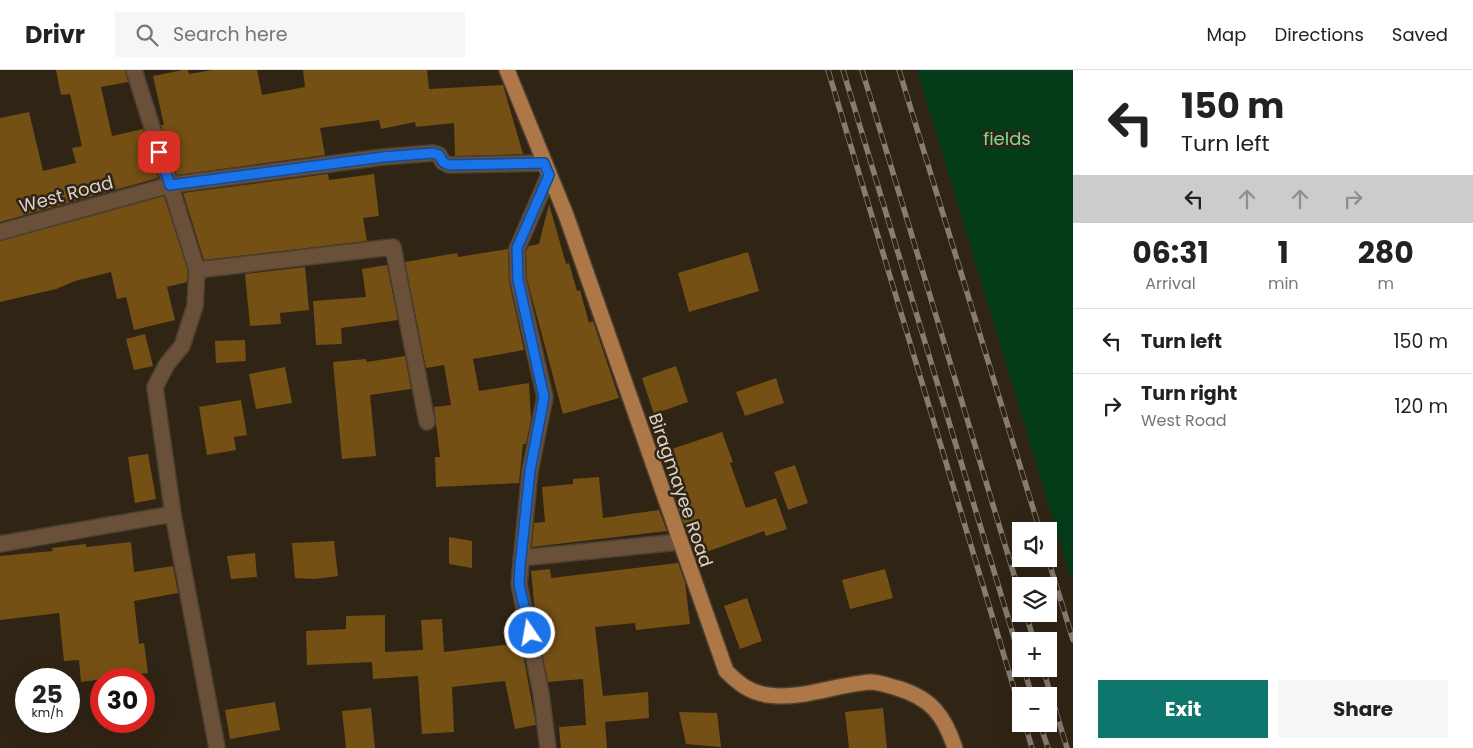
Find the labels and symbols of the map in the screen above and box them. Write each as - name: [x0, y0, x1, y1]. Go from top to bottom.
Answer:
- park label: fields: [983, 126, 1031, 151]
- pin: [138, 131, 180, 173]
- street label: West Road: [16, 169, 116, 219]
- street label: Biragmayee Road: [643, 410, 719, 570]
- position arrow: [503, 606, 555, 658]
- speed limit sign: 30: [90, 668, 155, 733]

